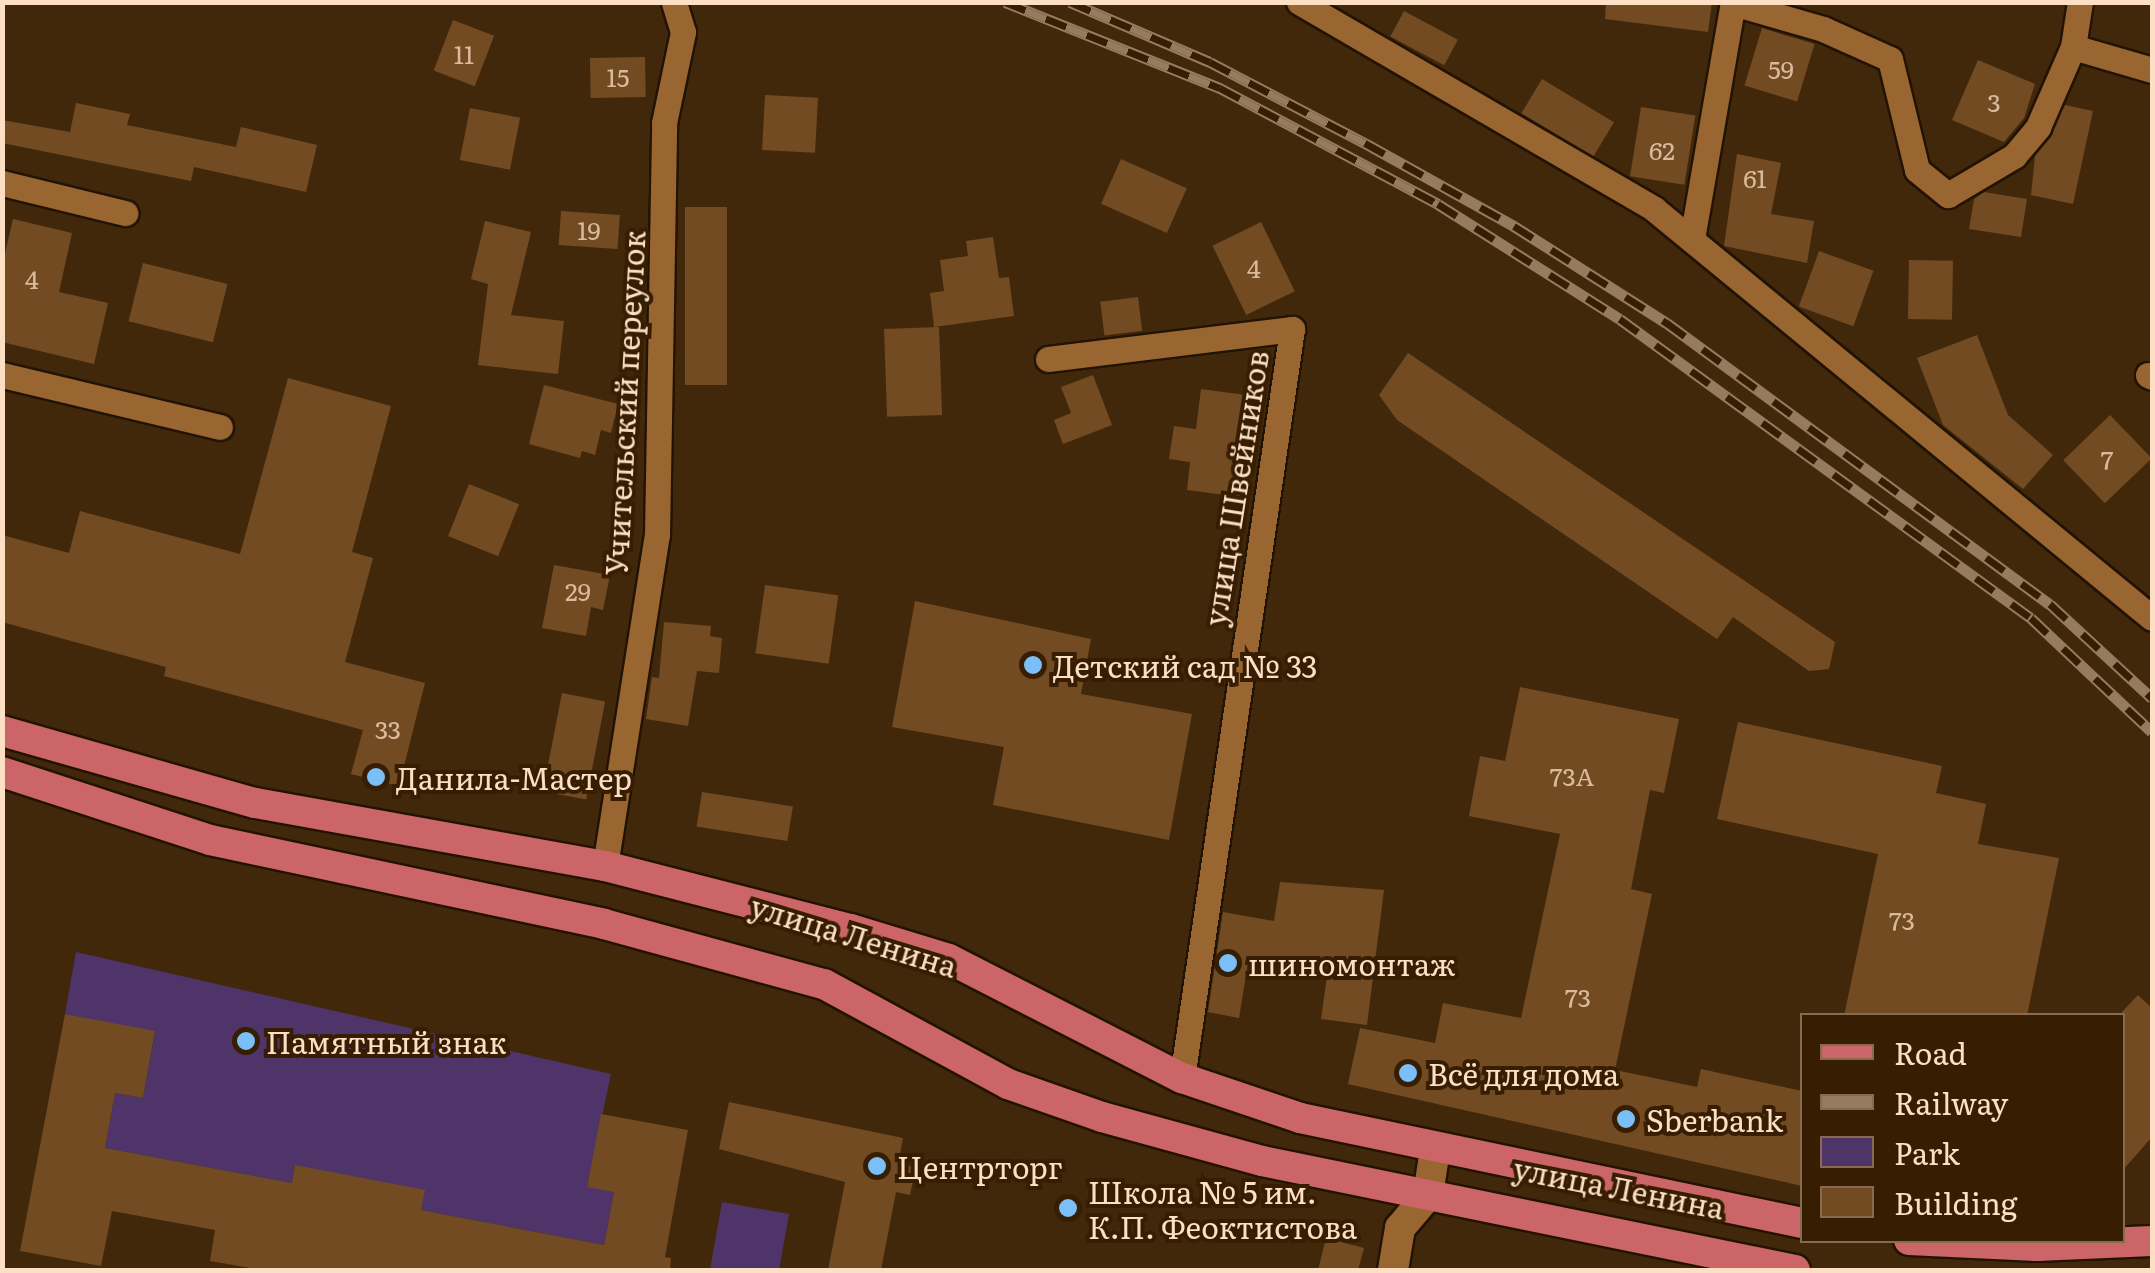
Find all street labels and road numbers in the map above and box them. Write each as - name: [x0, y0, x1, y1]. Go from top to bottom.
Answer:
- street label: Учительский переулок: [597, 230, 651, 576]
- street label: улица Швейников: [1195, 348, 1275, 628]
- street label: улица Ленина: [746, 887, 962, 983]
- street label: улица Ленина: [1511, 1149, 1727, 1225]

